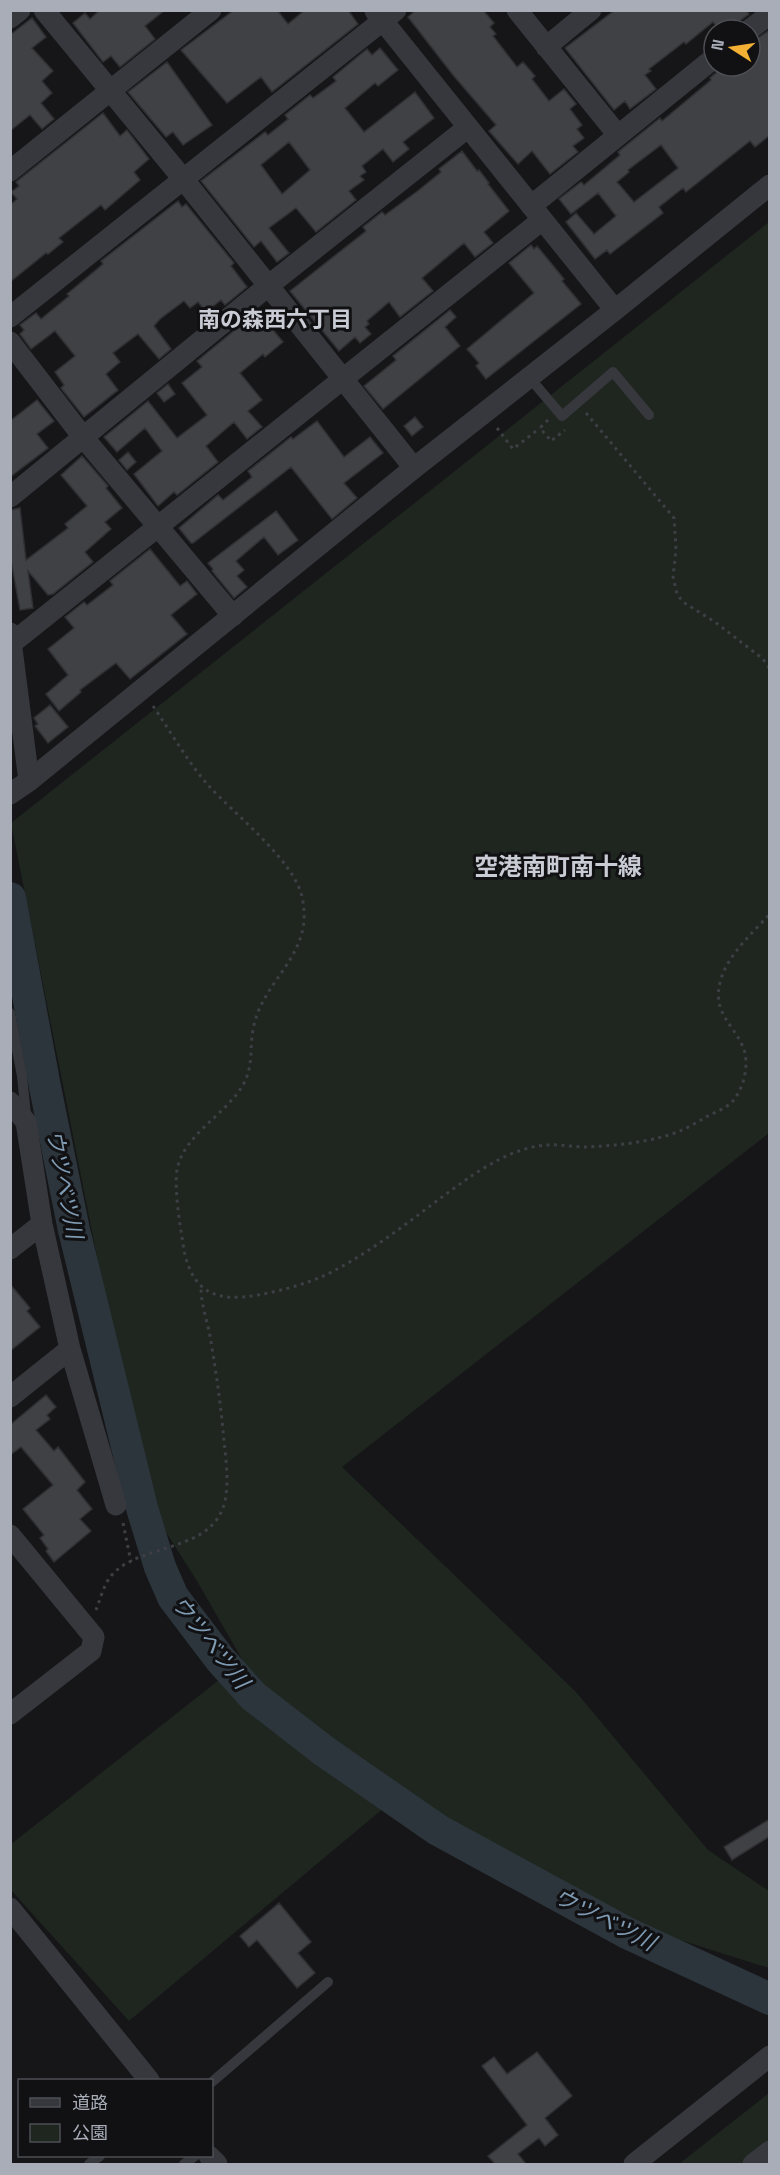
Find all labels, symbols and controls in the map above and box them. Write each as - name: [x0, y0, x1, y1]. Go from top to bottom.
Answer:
- north arrow: [702, 18, 762, 78]
- text: N: [706, 38, 729, 52]
- district label: 南の森西六丁目: [198, 305, 352, 333]
- district label: 空港南町南十線: [474, 851, 642, 882]
- water label: ウツベツ川: [41, 1127, 90, 1243]
- water label: ウツベツ川: [166, 1590, 257, 1696]
- water label: ウツベツ川: [550, 1882, 662, 1957]
- legend: [18, 2079, 213, 2157]
- text: 道路: [72, 2091, 108, 2114]
- text: 公園: [72, 2121, 108, 2144]

